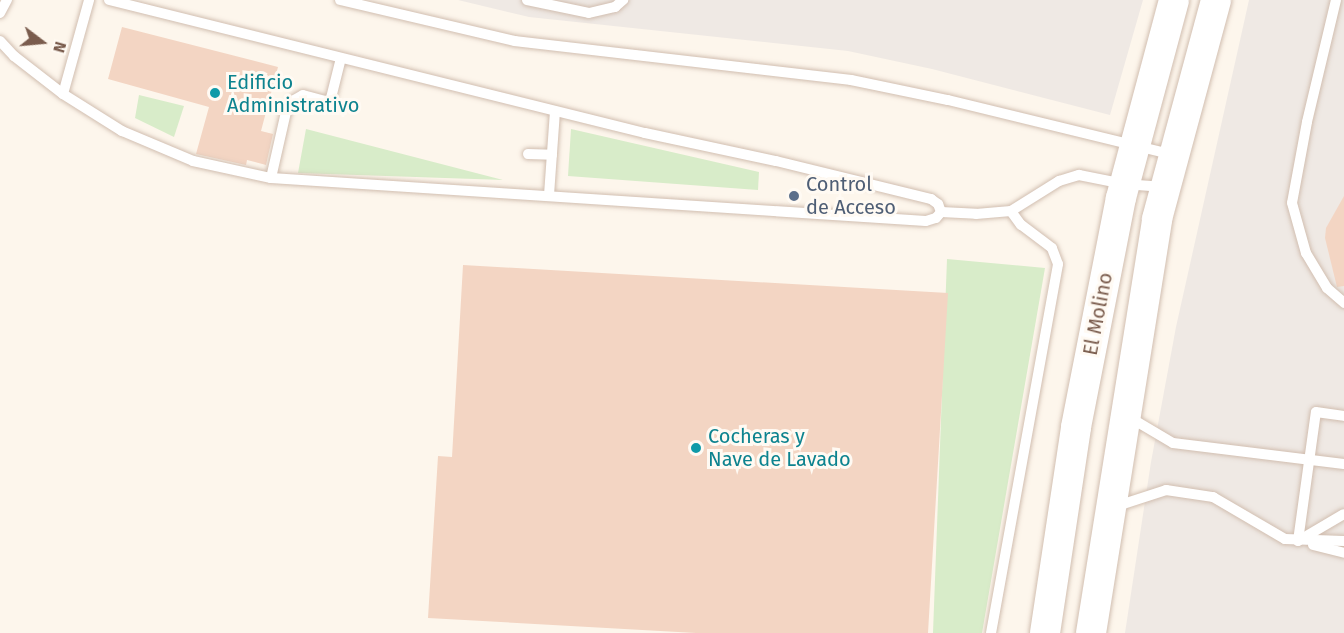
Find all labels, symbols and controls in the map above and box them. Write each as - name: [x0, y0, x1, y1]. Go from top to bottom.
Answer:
- north arrow: [12, 12, 72, 72]
- text: N: [49, 39, 70, 55]
- place label: Edificio Administrativo: [227, 70, 359, 117]
- marker: Edificio Administrativo: [208, 86, 222, 100]
- place label: Control de Acceso: [806, 172, 896, 219]
- marker: Control de Acceso: [787, 189, 801, 203]
- street label: El Molino: [1078, 271, 1118, 357]
- place label: Cocheras y Nave de Lavado: [708, 424, 851, 471]
- marker: Cocheras y Nave de Lavado: [689, 441, 703, 455]

